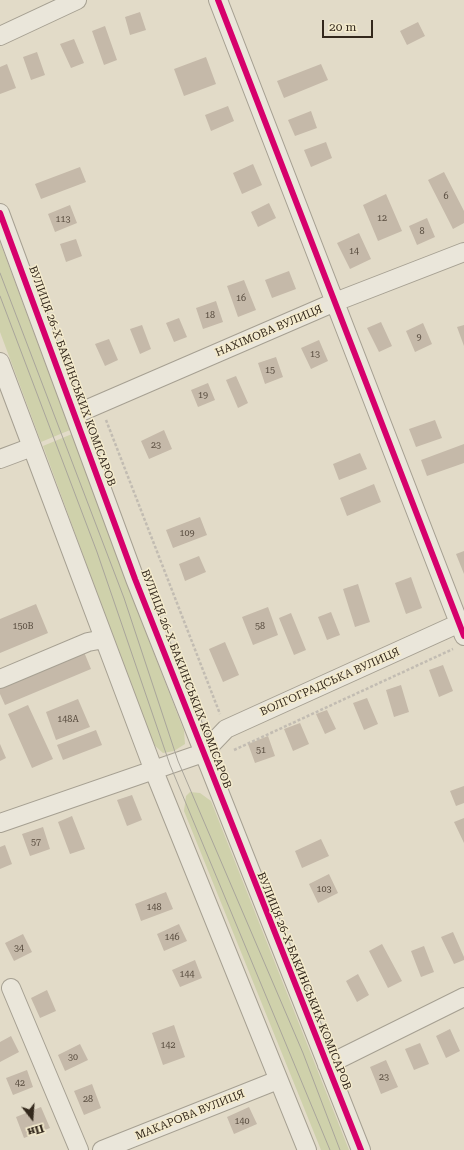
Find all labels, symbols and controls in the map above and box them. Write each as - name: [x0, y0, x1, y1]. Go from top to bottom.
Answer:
- scale bar: [324, 12, 375, 38]
- text: 20 m: [329, 20, 356, 34]
- house number: 6: [443, 191, 449, 201]
- house number: 12: [377, 213, 387, 223]
- house number: 113: [55, 214, 71, 224]
- house number: 8: [419, 226, 425, 236]
- house number: 14: [349, 246, 359, 256]
- street label: ВУЛИЦЯ 26-Х БАКИНСЬКИХ КОМІСАРОВ: [26, 264, 118, 488]
- house number: 16: [236, 293, 246, 303]
- street label: НАХІМОВА ВУЛИЦЯ: [214, 302, 324, 360]
- house number: 18: [205, 310, 215, 320]
- house number: 9: [416, 332, 422, 342]
- house number: 13: [310, 349, 320, 359]
- house number: 15: [265, 365, 275, 375]
- house number: 19: [198, 390, 208, 400]
- house number: 23: [151, 440, 161, 450]
- house number: 109: [179, 528, 195, 538]
- street label: ВУЛИЦЯ 26-Х БАКИНСЬКИХ КОМІСАРОВ: [138, 568, 234, 790]
- house number: 150В: [12, 621, 34, 631]
- house number: 58: [255, 621, 265, 631]
- street label: ВОЛГОГРАДСЬКА ВУЛИЦЯ: [258, 645, 402, 719]
- house number: 148А: [57, 714, 79, 724]
- house number: 51: [256, 745, 266, 755]
- house number: 57: [31, 837, 41, 847]
- street label: ВУЛИЦЯ 26-Х БАКИНСЬКИХ КОМІСАРОВ: [254, 870, 354, 1092]
- house number: 103: [316, 884, 332, 894]
- house number: 148: [146, 902, 162, 912]
- house number: 146: [164, 932, 180, 942]
- house number: 34: [14, 943, 24, 953]
- house number: 144: [179, 969, 195, 979]
- house number: 142: [160, 1040, 176, 1050]
- house number: 30: [68, 1052, 78, 1062]
- house number: 23: [379, 1072, 389, 1082]
- house number: 42: [15, 1078, 25, 1088]
- street label: МАКАРОВА ВУЛИЦЯ: [133, 1087, 247, 1143]
- house number: 28: [83, 1094, 93, 1104]
- north arrow: [12, 1098, 52, 1138]
- house number: 140: [234, 1116, 250, 1126]
- text: Пн: [26, 1121, 45, 1139]

